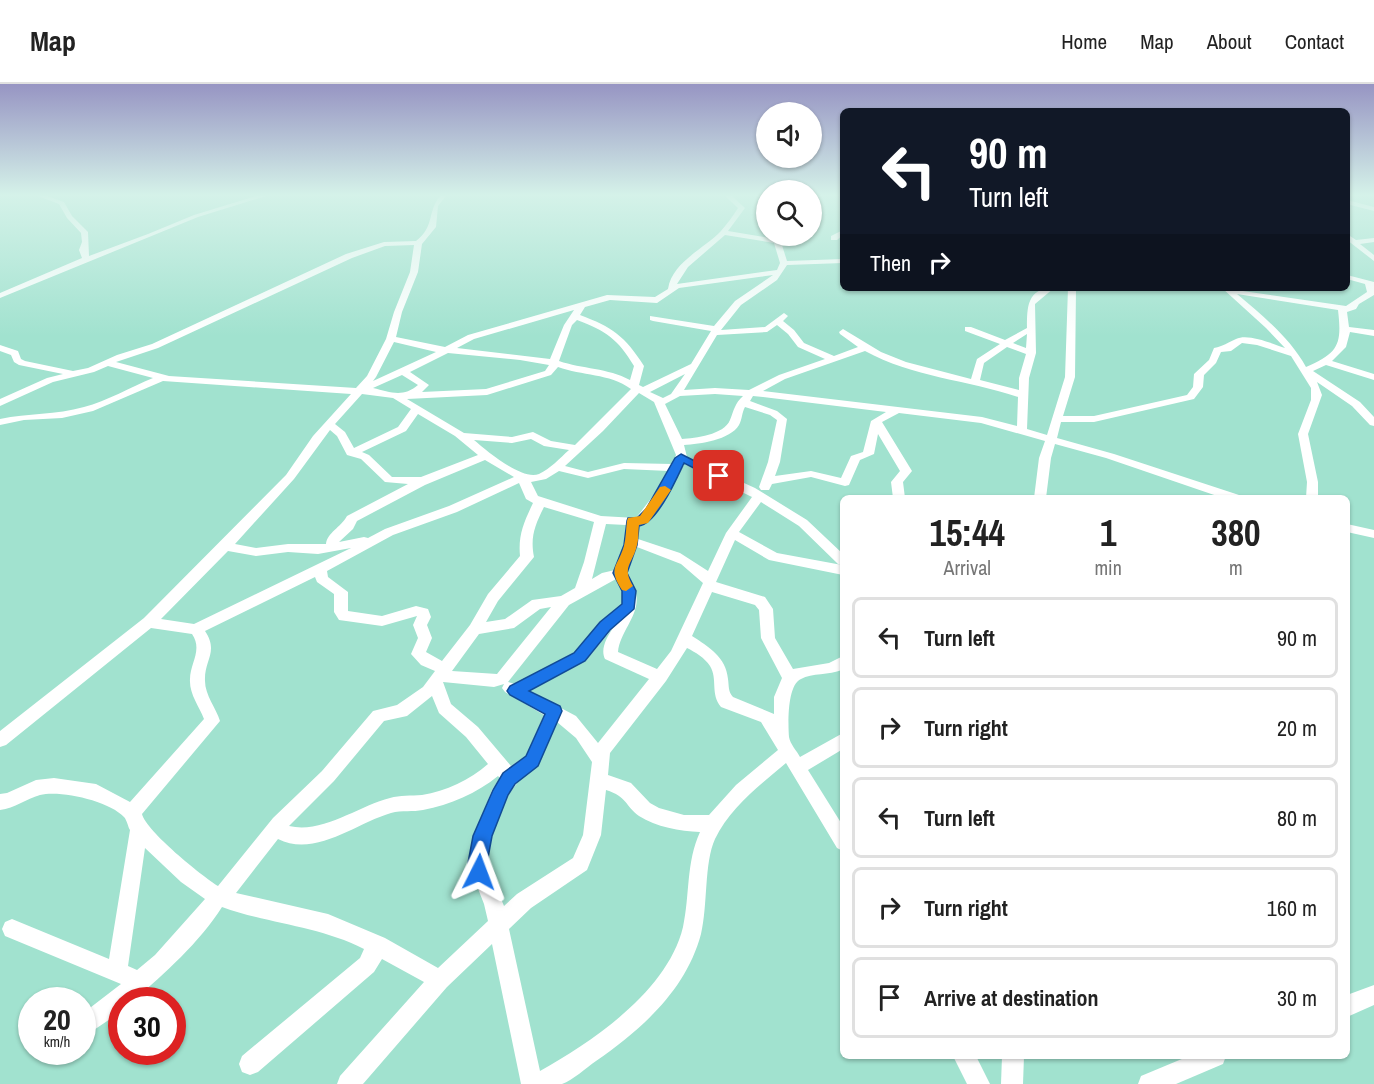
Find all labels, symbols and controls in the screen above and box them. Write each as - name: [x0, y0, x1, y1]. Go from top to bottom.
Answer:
- text: Map: [30, 22, 76, 60]
- text: Home: [1061, 27, 1107, 56]
- text: Map: [1140, 27, 1174, 56]
- text: About: [1207, 27, 1252, 56]
- text: Contact: [1285, 27, 1344, 56]
- map controls: [756, 102, 822, 246]
- button: sound: [756, 102, 822, 168]
- text: 90 m: [969, 125, 1048, 181]
- icon: left: [870, 132, 948, 210]
- text: Turn left: [969, 179, 1048, 215]
- button: search: [756, 180, 822, 246]
- icon: right: [923, 246, 956, 279]
- text: Then: [870, 248, 911, 278]
- pin: [693, 450, 744, 501]
- icon: arrive: [702, 459, 735, 492]
- text: 15:44: [929, 509, 1005, 557]
- text: 1: [1100, 509, 1116, 557]
- text: 380: [1211, 509, 1261, 557]
- text: Arrival: [944, 554, 991, 581]
- text: min: [1094, 554, 1122, 581]
- text: m: [1229, 554, 1243, 581]
- icon: left: [873, 621, 906, 654]
- text: Turn left: [924, 623, 995, 653]
- text: 90 m: [1277, 623, 1317, 653]
- icon: right: [873, 711, 906, 744]
- text: Turn right: [924, 713, 1008, 743]
- text: 20 m: [1277, 713, 1317, 743]
- icon: left: [873, 801, 906, 834]
- text: Turn left: [924, 803, 995, 833]
- text: 80 m: [1277, 803, 1317, 833]
- position arrow: [447, 840, 511, 904]
- icon: right: [873, 891, 906, 924]
- text: Turn right: [924, 893, 1008, 923]
- text: 160 m: [1267, 893, 1317, 923]
- icon: arrive: [873, 981, 906, 1014]
- text: Arrive at destination: [924, 983, 1098, 1013]
- text: 30 m: [1277, 983, 1317, 1013]
- speed limit sign: 30: [108, 987, 186, 1065]
- text: 20: [43, 999, 71, 1039]
- text: km/h: [44, 1031, 70, 1052]

